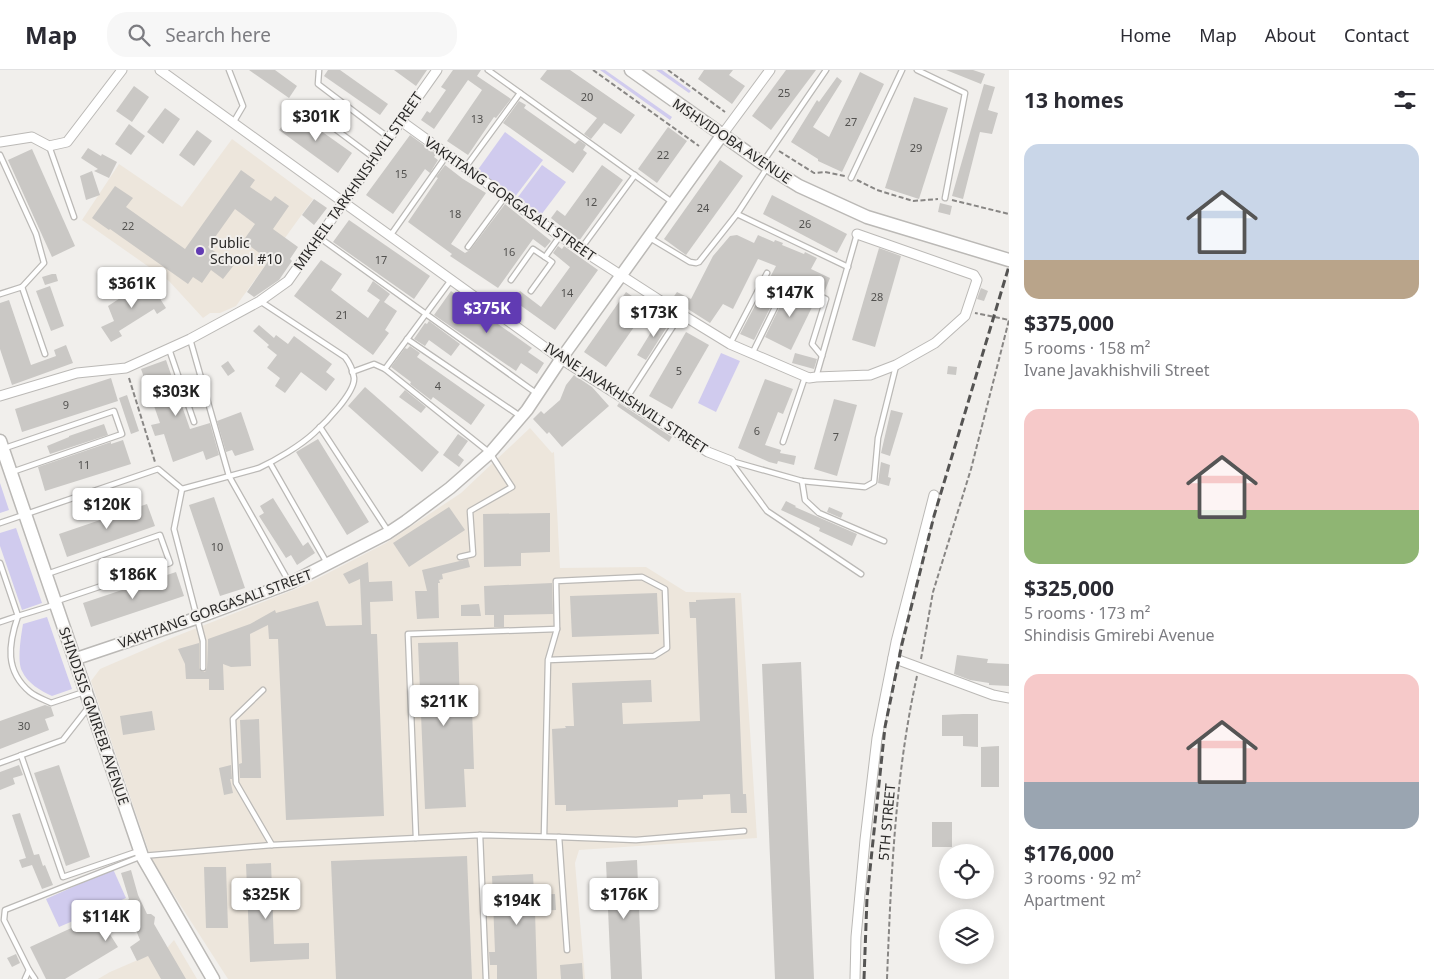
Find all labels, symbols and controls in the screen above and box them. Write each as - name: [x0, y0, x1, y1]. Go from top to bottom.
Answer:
- search box: [107, 12, 457, 57]
- text: Map: [25, 18, 77, 51]
- icon: search: [125, 21, 153, 49]
- text: Search here: [165, 22, 271, 48]
- text: Home: [1120, 23, 1171, 47]
- text: Map: [1199, 23, 1237, 47]
- text: About: [1265, 23, 1316, 47]
- text: Contact: [1344, 23, 1409, 47]
- house number: 25: [778, 85, 790, 100]
- text: 13 homes: [1024, 86, 1124, 114]
- icon: filters: [1391, 86, 1419, 114]
- street label: MIKHEIL TARKHNISHVILI STREET: [289, 88, 427, 274]
- house number: 20: [581, 89, 593, 104]
- street label: MSHVIDOBA AVENUE: [669, 94, 796, 188]
- pin: $301K: [281, 100, 351, 142]
- text: $301K: [292, 105, 340, 127]
- house number: 13: [471, 111, 483, 126]
- house number: 27: [845, 114, 857, 129]
- street label: VAKHTANG GORGASALI STREET: [421, 132, 600, 265]
- house number: 29: [910, 140, 922, 155]
- house number: 22: [657, 147, 669, 162]
- house number: 15: [395, 166, 407, 181]
- icon: home: [1177, 177, 1267, 267]
- house number: 12: [585, 194, 597, 209]
- house number: 24: [697, 200, 710, 215]
- house number: 18: [449, 206, 461, 221]
- house number: 26: [799, 216, 811, 231]
- house number: 22: [122, 218, 134, 233]
- place label: Public School #10: [210, 233, 282, 268]
- house number: 16: [503, 244, 515, 259]
- marker: Public School #10: [194, 245, 206, 257]
- house number: 17: [375, 252, 387, 267]
- pin: $361K: [97, 266, 167, 309]
- text: $361K: [108, 272, 156, 294]
- pin: $147K: [755, 276, 825, 318]
- text: $147K: [766, 281, 814, 303]
- house number: 14: [561, 285, 574, 300]
- house number: 28: [871, 289, 883, 304]
- pin: $375K: [452, 292, 522, 334]
- pin: $173K: [619, 296, 689, 338]
- text: $375K: [463, 297, 511, 319]
- text: $173K: [630, 301, 678, 323]
- house number: 21: [336, 307, 348, 322]
- text: $375,000: [1024, 309, 1114, 337]
- text: 5 rooms · 158 m²: [1024, 337, 1150, 359]
- street label: IVANE JAVAKHISHVILI STREET: [541, 338, 712, 458]
- text: Ivane Javakhishvili Street: [1024, 359, 1210, 381]
- house number: 5: [676, 363, 682, 378]
- pin: $303K: [141, 374, 211, 417]
- house number: 4: [435, 378, 442, 393]
- text: $303K: [152, 380, 200, 402]
- house number: 9: [63, 397, 69, 412]
- house number: 6: [754, 423, 760, 438]
- house number: 7: [833, 429, 839, 444]
- icon: home: [1177, 442, 1267, 532]
- house number: 11: [78, 457, 90, 472]
- pin: $120K: [72, 488, 142, 530]
- text: $120K: [83, 493, 131, 515]
- house number: 10: [211, 539, 223, 554]
- pin: $186K: [98, 558, 168, 600]
- text: $186K: [109, 563, 157, 585]
- street label: VAKHTANG GORGASALI STREET: [115, 564, 315, 652]
- text: $325,000: [1024, 574, 1114, 602]
- text: 5 rooms · 173 m²: [1024, 602, 1150, 624]
- street label: SHINDISIS GMIREBI AVENUE: [55, 624, 134, 807]
- text: Shindisis Gmirebi Avenue: [1024, 624, 1215, 646]
- pin: $211K: [409, 684, 479, 727]
- text: $211K: [420, 690, 468, 712]
- icon: home: [1177, 707, 1267, 797]
- house number: 30: [18, 718, 30, 733]
- street label: 5TH STREET: [874, 782, 899, 861]
- text: $176,000: [1024, 839, 1114, 867]
- map controls: [939, 844, 994, 964]
- button: locate: [939, 844, 994, 899]
- text: 3 rooms · 92 m²: [1024, 867, 1141, 889]
- pin: $325K: [231, 878, 301, 920]
- pin: $176K: [589, 878, 659, 920]
- text: $325K: [242, 883, 290, 905]
- text: $176K: [600, 883, 648, 905]
- pin: $194K: [482, 884, 552, 926]
- text: $194K: [493, 889, 541, 911]
- text: Apartment: [1024, 889, 1105, 911]
- pin: $114K: [71, 900, 141, 942]
- text: $114K: [82, 905, 130, 927]
- button: layers: [939, 909, 994, 964]

